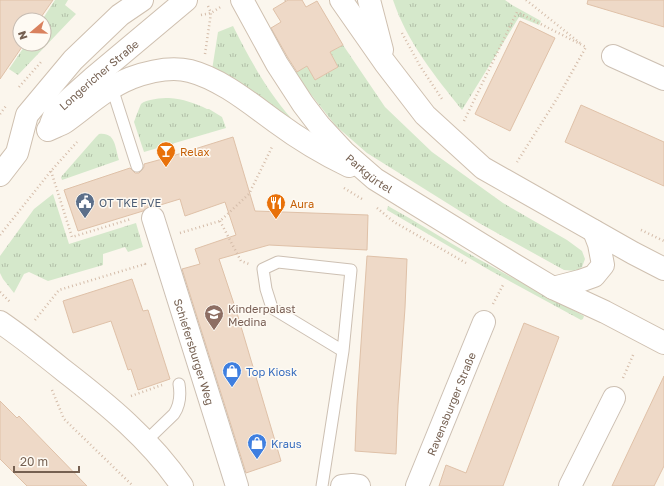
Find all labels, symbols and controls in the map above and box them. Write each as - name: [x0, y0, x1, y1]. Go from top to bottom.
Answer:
- north arrow: [12, 12, 52, 52]
- text: N: [15, 29, 30, 41]
- street label: Longericher Straße: [56, 37, 141, 112]
- bar icon: Relax: [155, 140, 177, 168]
- place label: Relax: [180, 145, 210, 158]
- street label: Parkgürtel: [344, 151, 396, 195]
- public building icon: OT TKE FVE: [74, 191, 96, 219]
- restaurant icon: Aura: [265, 192, 287, 220]
- place label: OT TKE FVE: [99, 196, 161, 209]
- place label: Aura: [290, 197, 314, 210]
- street label: Schiefersburger Weg: [172, 297, 218, 406]
- place label: Kinderpalast Medina: [228, 302, 296, 328]
- school or university icon: Kinderpalast Medina: [203, 303, 225, 331]
- street label: Ravensburger Straße: [424, 350, 478, 457]
- shop icon: Top Kiosk: [221, 360, 243, 388]
- place label: Top Kiosk: [246, 365, 297, 378]
- shop icon: Kraus: [246, 432, 268, 460]
- place label: Kraus: [271, 437, 302, 450]
- scale bar: [14, 448, 79, 474]
- text: 20 m: [20, 454, 48, 469]

